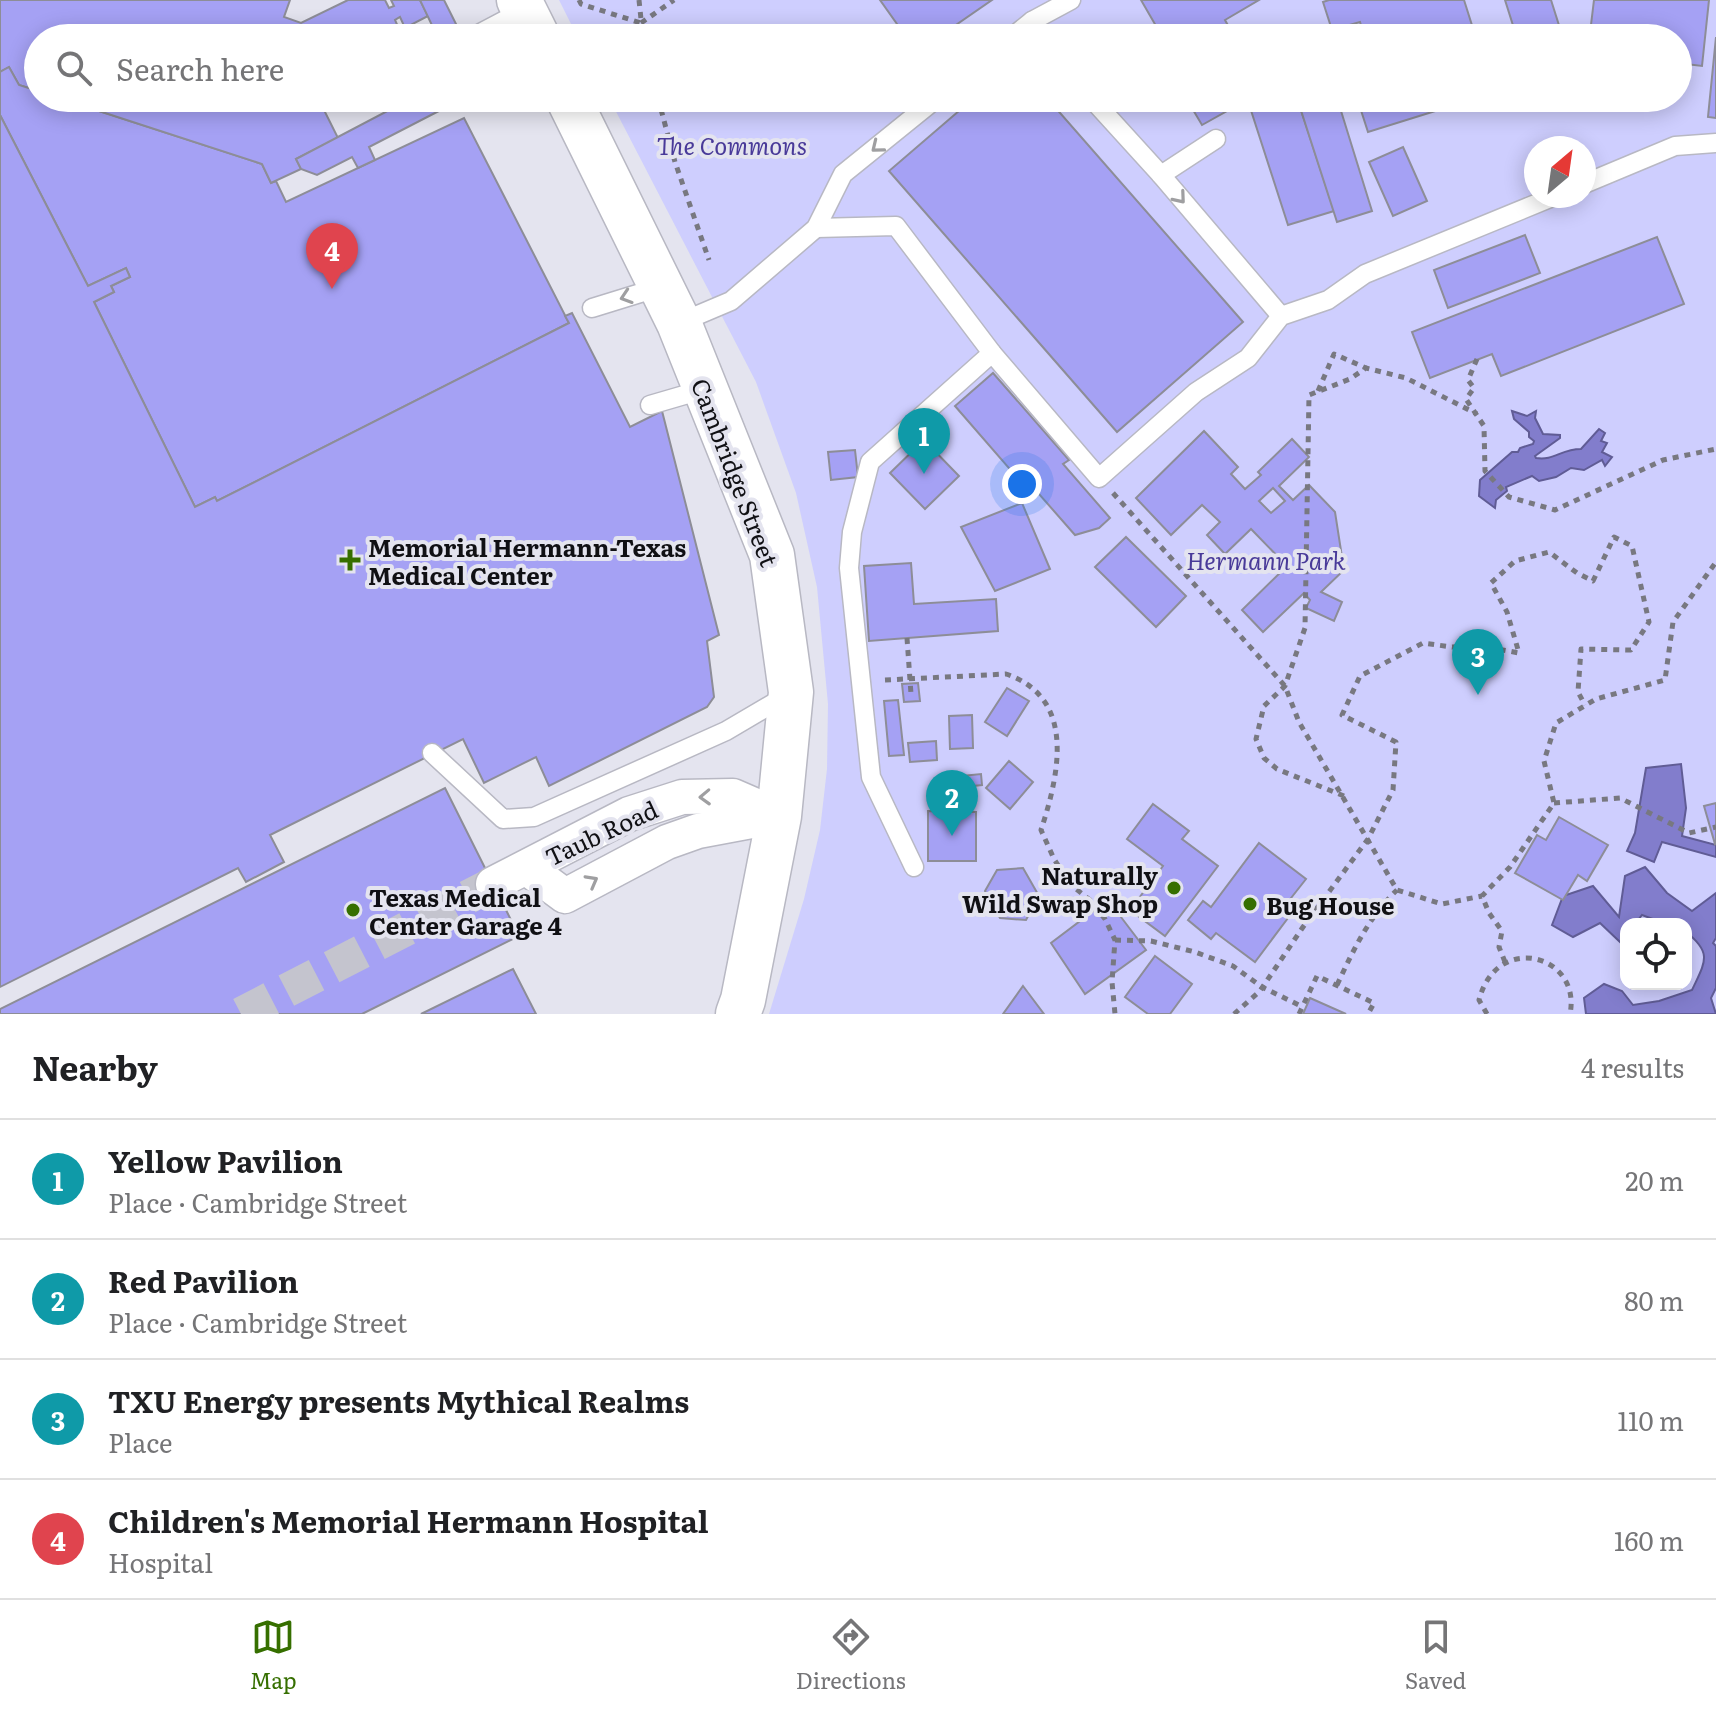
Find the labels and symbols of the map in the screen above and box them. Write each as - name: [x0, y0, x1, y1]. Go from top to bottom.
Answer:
- park label: The Commons: [657, 127, 807, 162]
- north arrow: [1524, 136, 1596, 208]
- one-way arrow: [872, 137, 886, 152]
- one-way arrow: [1170, 188, 1185, 203]
- pin: 4: [306, 223, 358, 289]
- one-way arrow: [620, 288, 634, 304]
- street label: Cambridge Street: [684, 373, 788, 571]
- pin: 1: [898, 408, 950, 474]
- your location: [1002, 464, 1042, 504]
- place label: Memorial Hermann-Texas Medical Center: [368, 529, 686, 592]
- park label: Hermann Park: [1186, 542, 1347, 577]
- marker: Memorial Hermann-Texas Medical Center: [339, 549, 361, 571]
- pin: 3: [1452, 629, 1504, 695]
- pin: 2: [926, 770, 978, 836]
- one-way arrow: [698, 788, 711, 805]
- street label: Taub Road: [539, 791, 663, 873]
- place label: Naturally Wild Swap Shop: [962, 857, 1158, 920]
- one-way arrow: [584, 875, 598, 891]
- place label: Texas Medical Center Garage 4: [369, 879, 563, 942]
- marker: Naturally Wild Swap Shop: [1165, 879, 1183, 897]
- place label: Bug House: [1266, 887, 1394, 922]
- marker: Bug House: [1241, 895, 1259, 913]
- marker: Texas Medical Center Garage 4: [344, 901, 362, 919]

